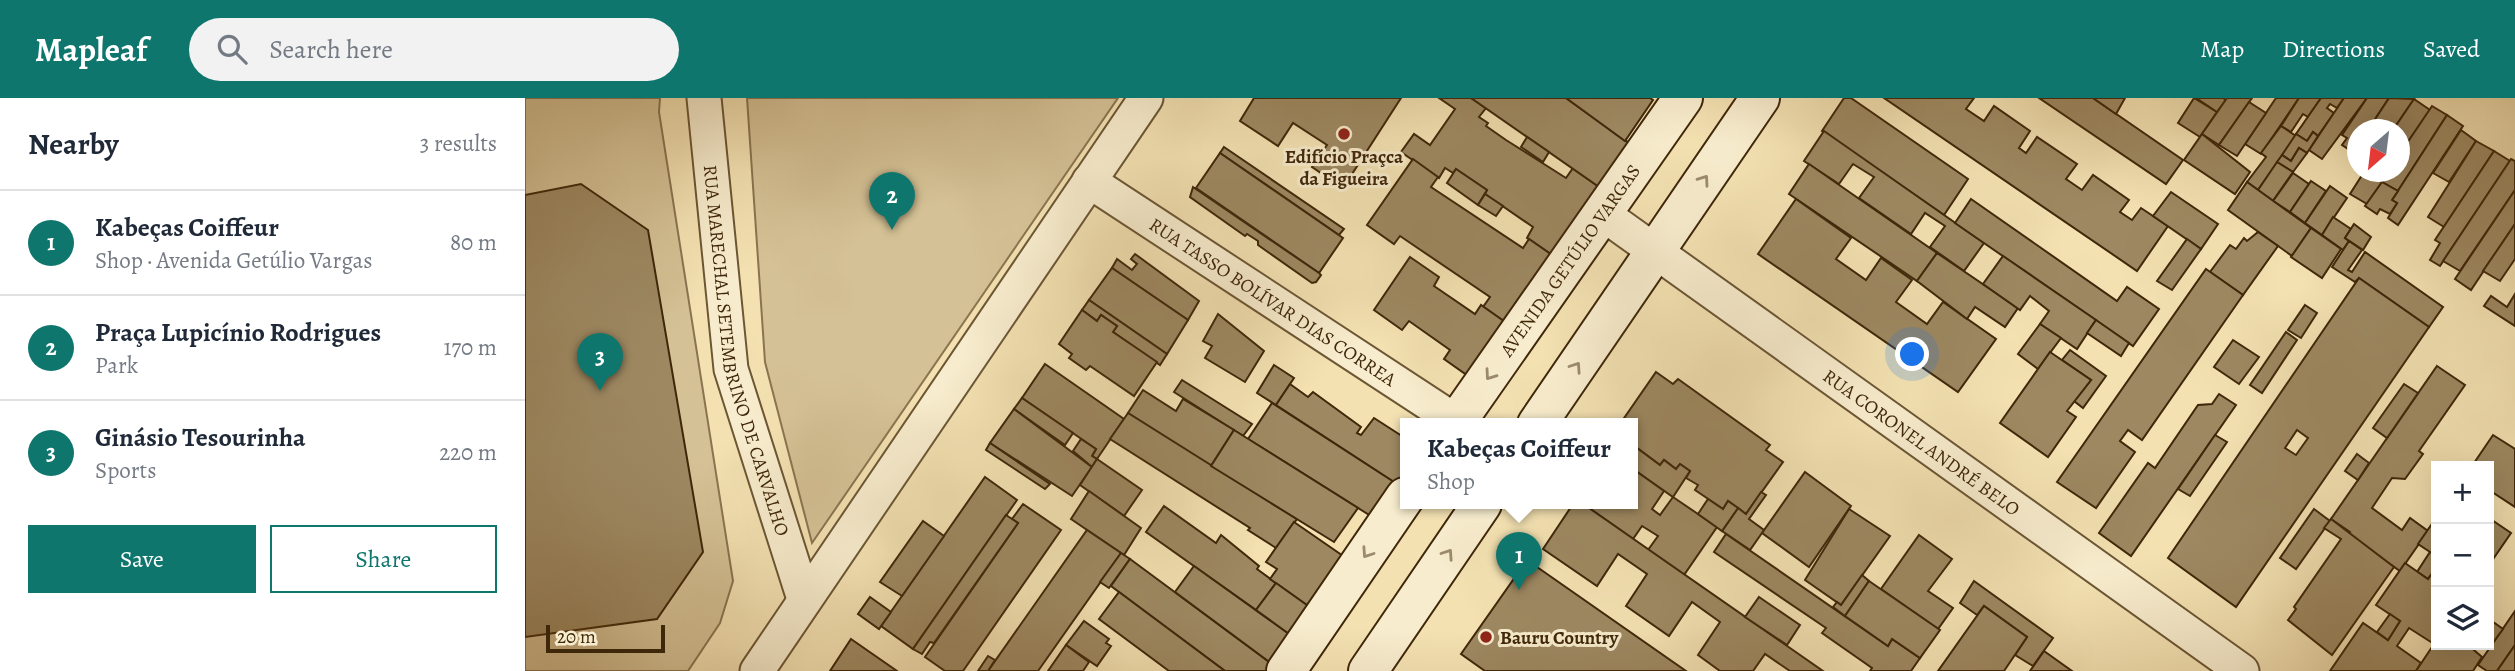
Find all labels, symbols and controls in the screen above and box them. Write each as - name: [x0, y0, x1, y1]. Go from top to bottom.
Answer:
- search box: [189, 18, 679, 81]
- text: Mapleaf: [35, 27, 147, 72]
- icon: search: [213, 30, 251, 68]
- text: Search here: [269, 32, 393, 67]
- text: Map: [2200, 33, 2244, 65]
- text: Directions: [2282, 33, 2385, 65]
- text: Saved: [2423, 33, 2480, 65]
- north arrow: [2347, 119, 2410, 182]
- text: Nearby: [28, 124, 119, 164]
- marker: Edifício Praçca da Figueira: [1336, 126, 1352, 142]
- text: 3 results: [420, 128, 497, 159]
- place label: Edifício Praçca da Figueira: [1285, 144, 1404, 192]
- street label: AVENIDA GETÚLIO VARGAS: [1494, 159, 1647, 363]
- street label: RUA MARECHAL SETEMBRINO DE CARVALHO: [697, 164, 795, 540]
- pin: 2: [869, 172, 915, 230]
- one-way arrow: [1696, 175, 1708, 188]
- text: Kabeças Coiffeur: [95, 210, 279, 245]
- street label: RUA TASSO BOLÍVAR DIAS CORREA: [1144, 212, 1402, 393]
- text: 1: [47, 227, 55, 258]
- text: 80 m: [450, 227, 497, 258]
- text: Shop · Avenida Getúlio Vargas: [95, 245, 373, 276]
- text: Praça Lupicínio Rodrigues: [95, 315, 381, 350]
- text: 2: [45, 332, 57, 363]
- text: 170 m: [444, 332, 497, 363]
- pin: 3: [577, 333, 623, 391]
- your location: [1895, 337, 1929, 371]
- text: Park: [95, 350, 138, 381]
- one-way arrow: [1567, 362, 1580, 375]
- street label: RUA CORONEL ANDRÉ BELO: [1817, 363, 2025, 522]
- one-way arrow: [1486, 367, 1498, 380]
- popup: [1400, 418, 1638, 509]
- text: Ginásio Tesourinha: [95, 420, 306, 455]
- text: Kabeças Coiffeur: [1427, 431, 1611, 466]
- text: 3: [46, 437, 56, 468]
- text: 220 m: [439, 437, 497, 468]
- text: Sports: [95, 455, 156, 486]
- map controls: [2431, 461, 2494, 650]
- button: +: [2431, 461, 2494, 524]
- text: Shop: [1427, 466, 1475, 497]
- button: −: [2431, 524, 2494, 587]
- button: Save: [28, 525, 256, 593]
- button: Share: [270, 525, 497, 593]
- pin: 1: [1496, 532, 1542, 590]
- one-way arrow: [1362, 546, 1375, 559]
- one-way arrow: [1440, 549, 1452, 562]
- button: layers: [2431, 587, 2494, 650]
- scale bar: [546, 622, 665, 654]
- text: 20 m: [557, 624, 596, 650]
- place label: Bauru Country: [1500, 625, 1620, 651]
- marker: Bauru Country: [1478, 629, 1494, 645]

